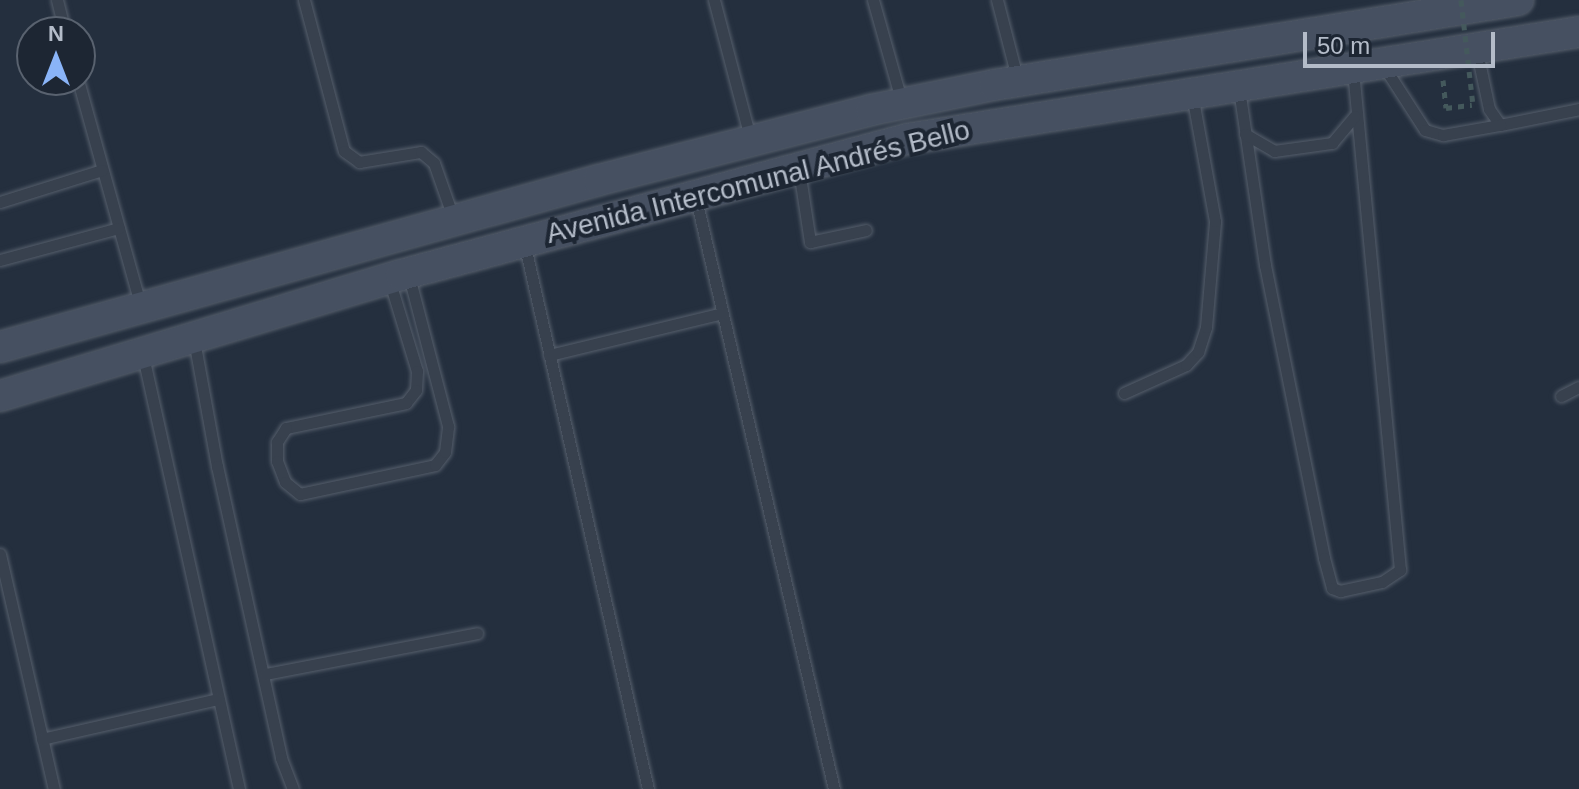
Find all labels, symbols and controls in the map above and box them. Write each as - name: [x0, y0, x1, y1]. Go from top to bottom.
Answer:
- north arrow: [16, 16, 96, 96]
- scale bar: [1307, 16, 1499, 66]
- text: N: [48, 21, 64, 46]
- text: 50 m: [1317, 32, 1370, 59]
- street label: Avenida Intercomunal Andrés Bello: [542, 113, 974, 251]

